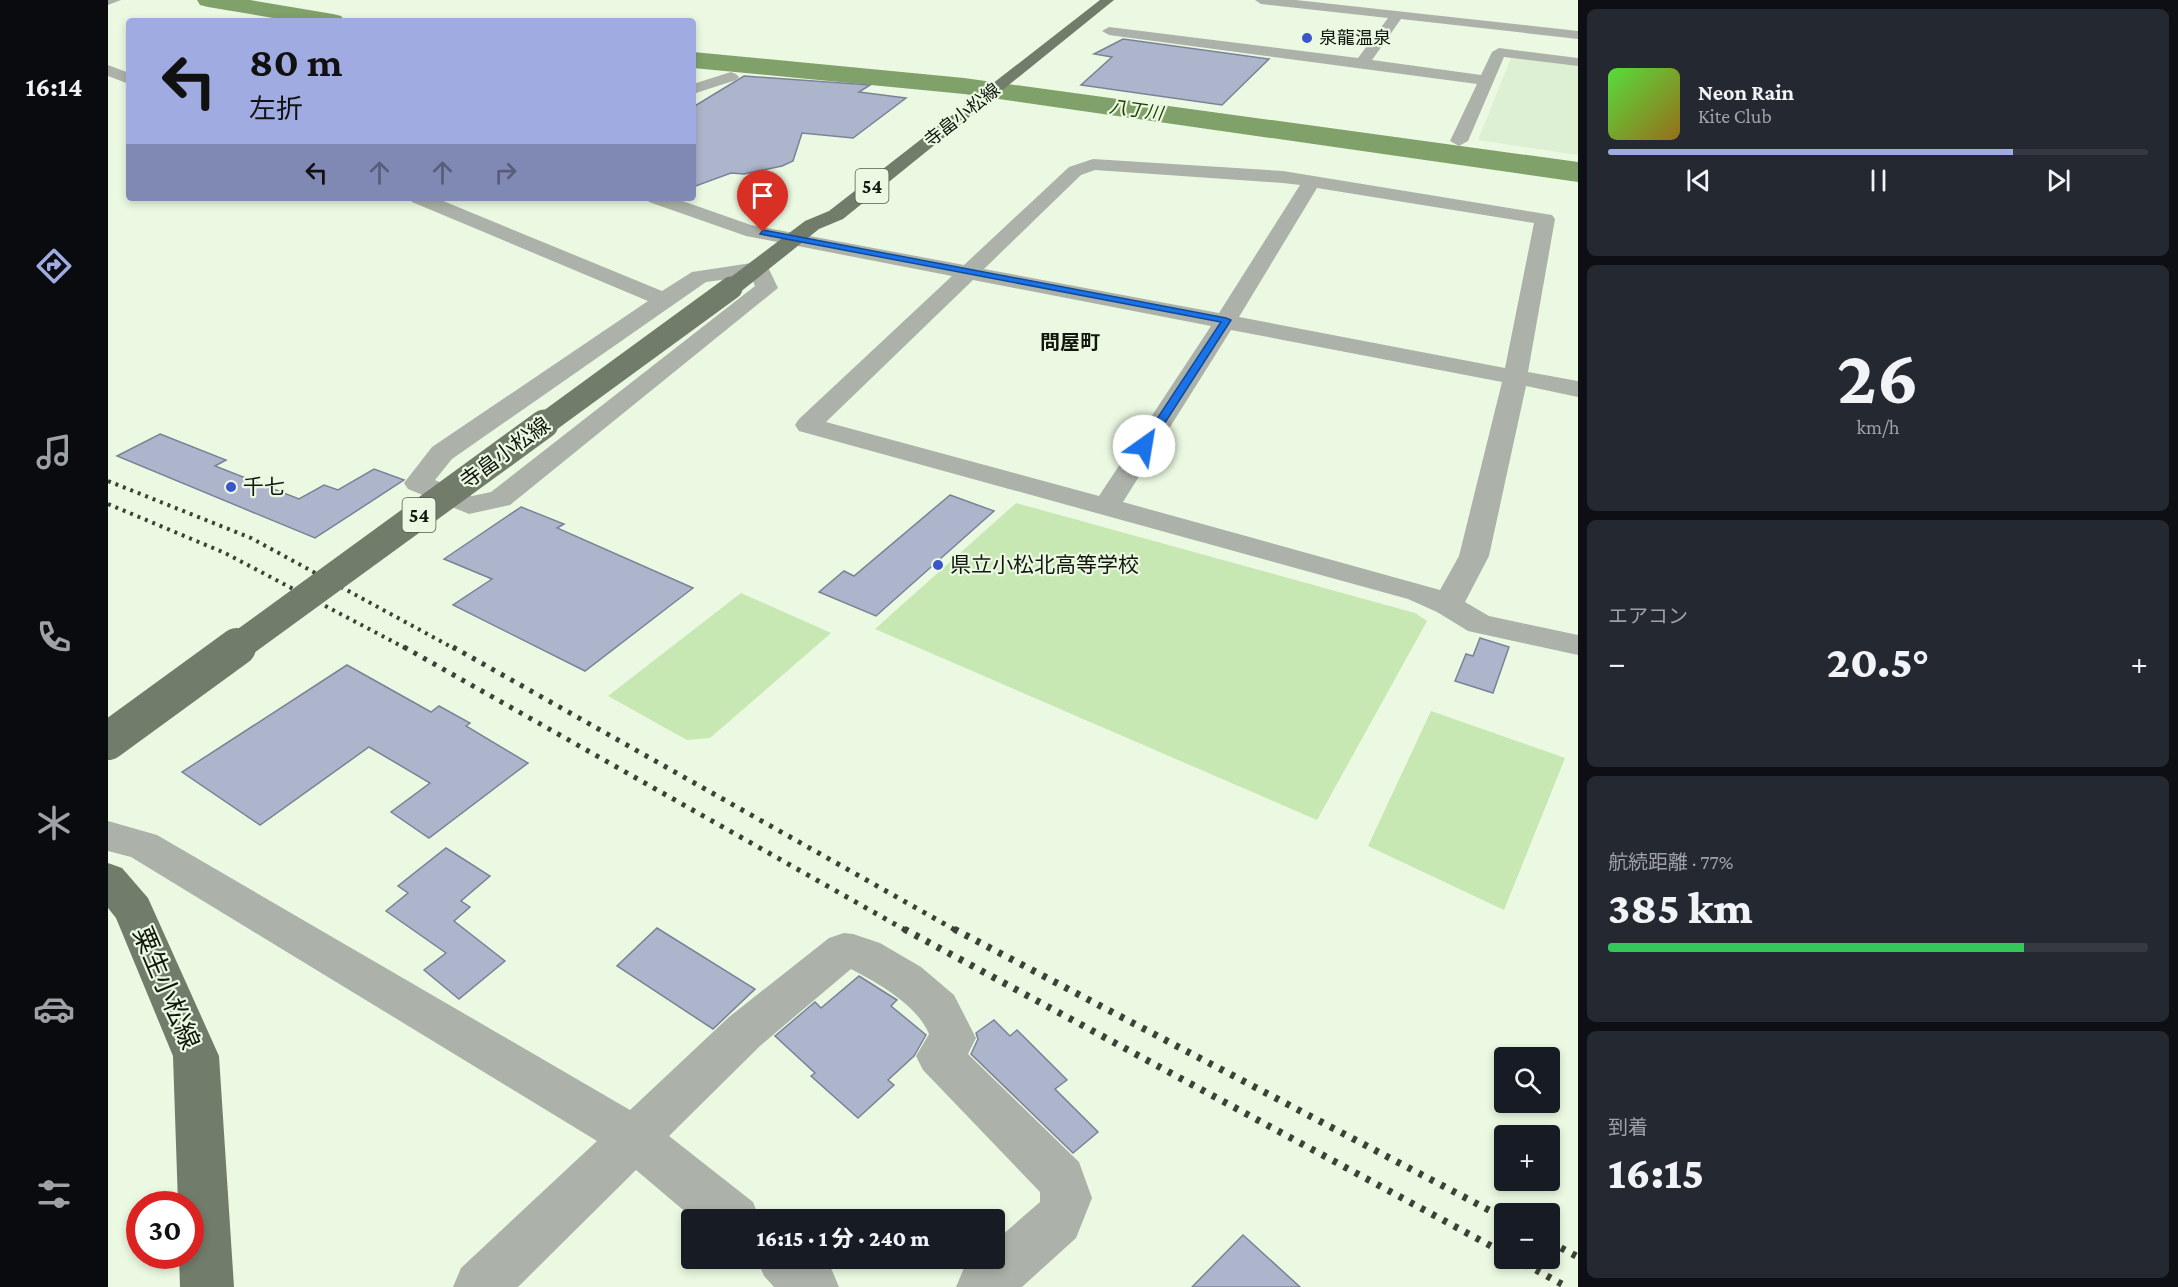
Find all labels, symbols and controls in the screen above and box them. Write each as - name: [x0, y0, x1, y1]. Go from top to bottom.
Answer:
- place label: 泉龍温泉: [1319, 28, 1391, 48]
- marker: 泉龍温泉: [1300, 31, 1314, 45]
- text: 80 m: [249, 38, 343, 85]
- icon: left: [150, 42, 228, 120]
- text: 16:14: [25, 72, 83, 102]
- street label: 寺畠小松線: [920, 79, 1004, 151]
- text: Neon Rain: [1698, 80, 1794, 105]
- text: 左折: [249, 94, 303, 124]
- water label: 八丁川: [1108, 96, 1166, 124]
- text: Kite Club: [1698, 105, 1772, 127]
- icon: left: [300, 156, 333, 189]
- icon: ahead: [363, 156, 396, 189]
- icon: ahead: [426, 156, 459, 189]
- icon: right: [489, 156, 522, 189]
- icon: previous: [1682, 164, 1715, 197]
- icon: pause: [1862, 164, 1895, 197]
- icon: next: [2042, 164, 2075, 197]
- road number: 54: [856, 169, 888, 203]
- pin: [737, 170, 788, 232]
- icon: arrive: [746, 179, 779, 212]
- icon: directions: [33, 245, 75, 287]
- district label: 問屋町: [1040, 331, 1100, 353]
- text: 26: [1837, 333, 1919, 420]
- street label: 寺畠小松線: [455, 412, 555, 494]
- position arrow: [1112, 414, 1176, 478]
- text: km/h: [1856, 416, 1900, 438]
- icon: music: [33, 431, 75, 473]
- place label: 千七: [243, 475, 285, 499]
- marker: 千七: [224, 480, 238, 494]
- road number: 54: [402, 498, 436, 532]
- place label: 県立小松北高等学校: [950, 553, 1139, 577]
- marker: 県立小松北高等学校: [931, 558, 945, 572]
- text: エアコン: [1608, 605, 1688, 627]
- icon: phone: [33, 616, 75, 658]
- text: 20.5°: [1826, 637, 1930, 687]
- text: −: [1608, 644, 1625, 681]
- text: +: [2131, 644, 2148, 681]
- icon: climate: [33, 802, 75, 844]
- text: 航続距離 · 77%: [1608, 851, 1734, 873]
- text: 385 km: [1608, 883, 1753, 933]
- street label: 粟生小松線: [127, 922, 205, 1054]
- icon: car: [33, 988, 75, 1030]
- map controls: [1494, 1047, 1560, 1269]
- button: search: [1494, 1047, 1560, 1113]
- text: 到着: [1608, 1116, 1648, 1138]
- button: +: [1494, 1125, 1560, 1191]
- text: 16:15: [1608, 1148, 1704, 1198]
- icon: filters: [33, 1173, 75, 1215]
- speed limit sign: 30: [126, 1191, 204, 1269]
- button: −: [1494, 1203, 1560, 1269]
- text: 16:15 · 1 分 · 240 m: [756, 1226, 930, 1251]

